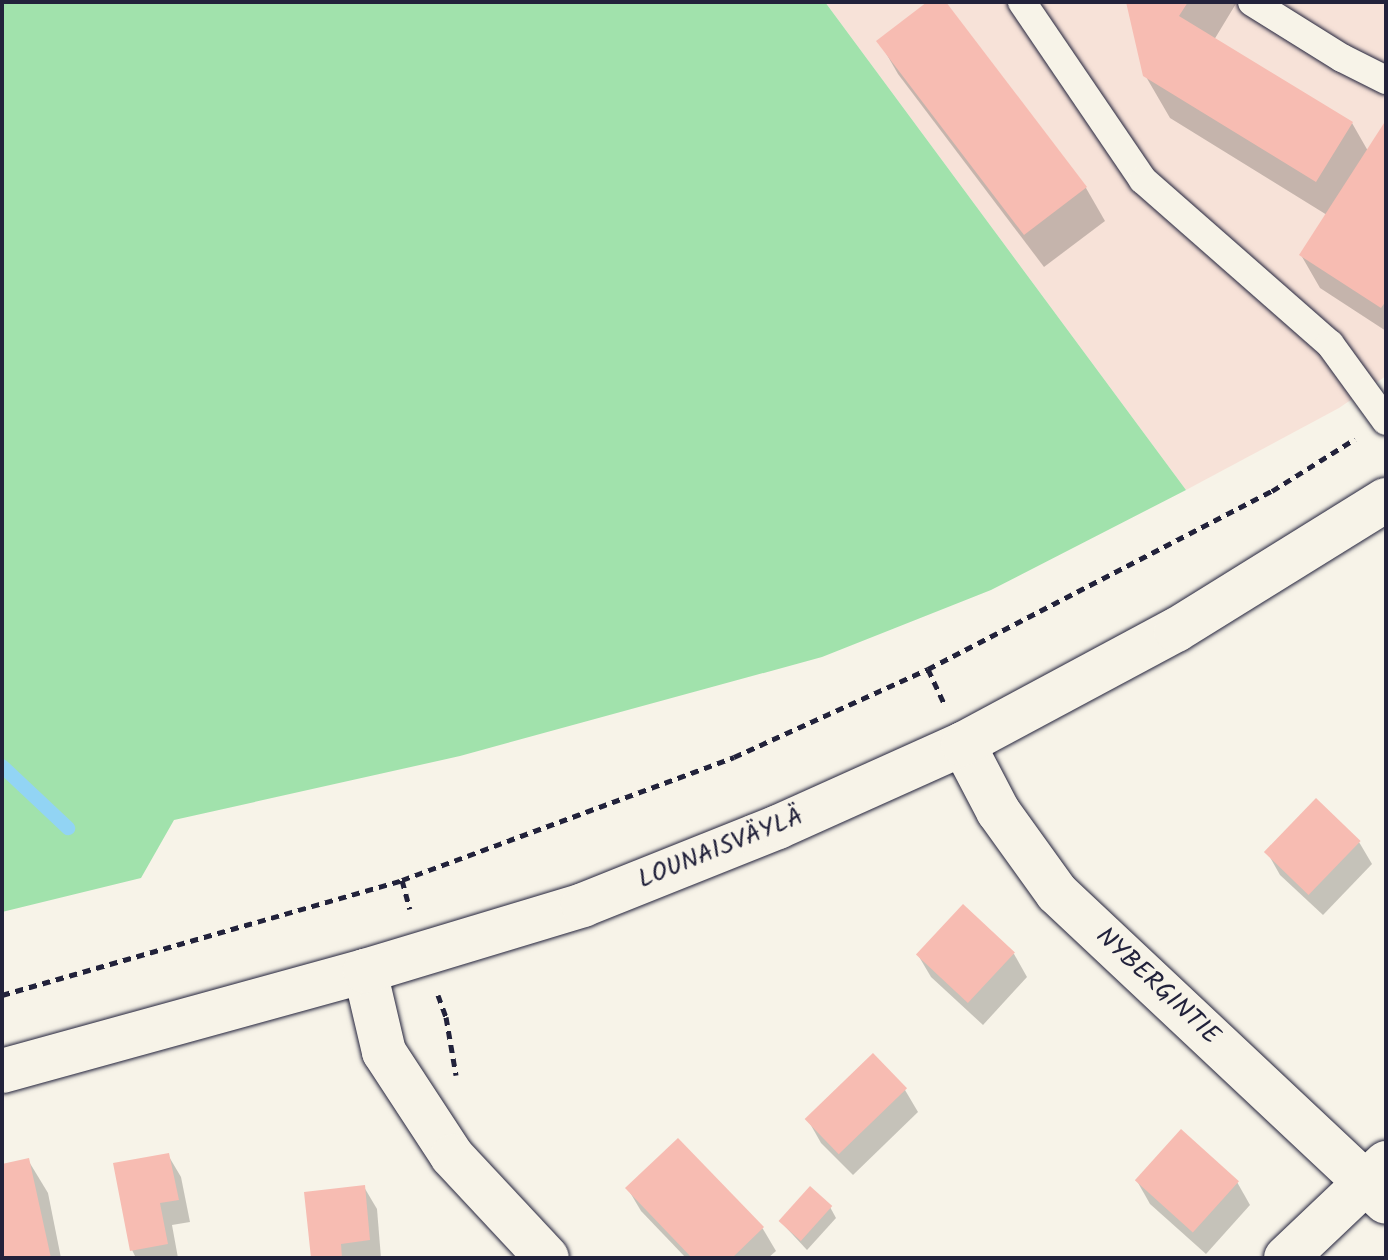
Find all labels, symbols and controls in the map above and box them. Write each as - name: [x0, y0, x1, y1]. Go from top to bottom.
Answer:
- street label: LOUNAISVÄYLÄ: [634, 802, 808, 896]
- street label: NYBERGINTIE: [1088, 922, 1226, 1052]

